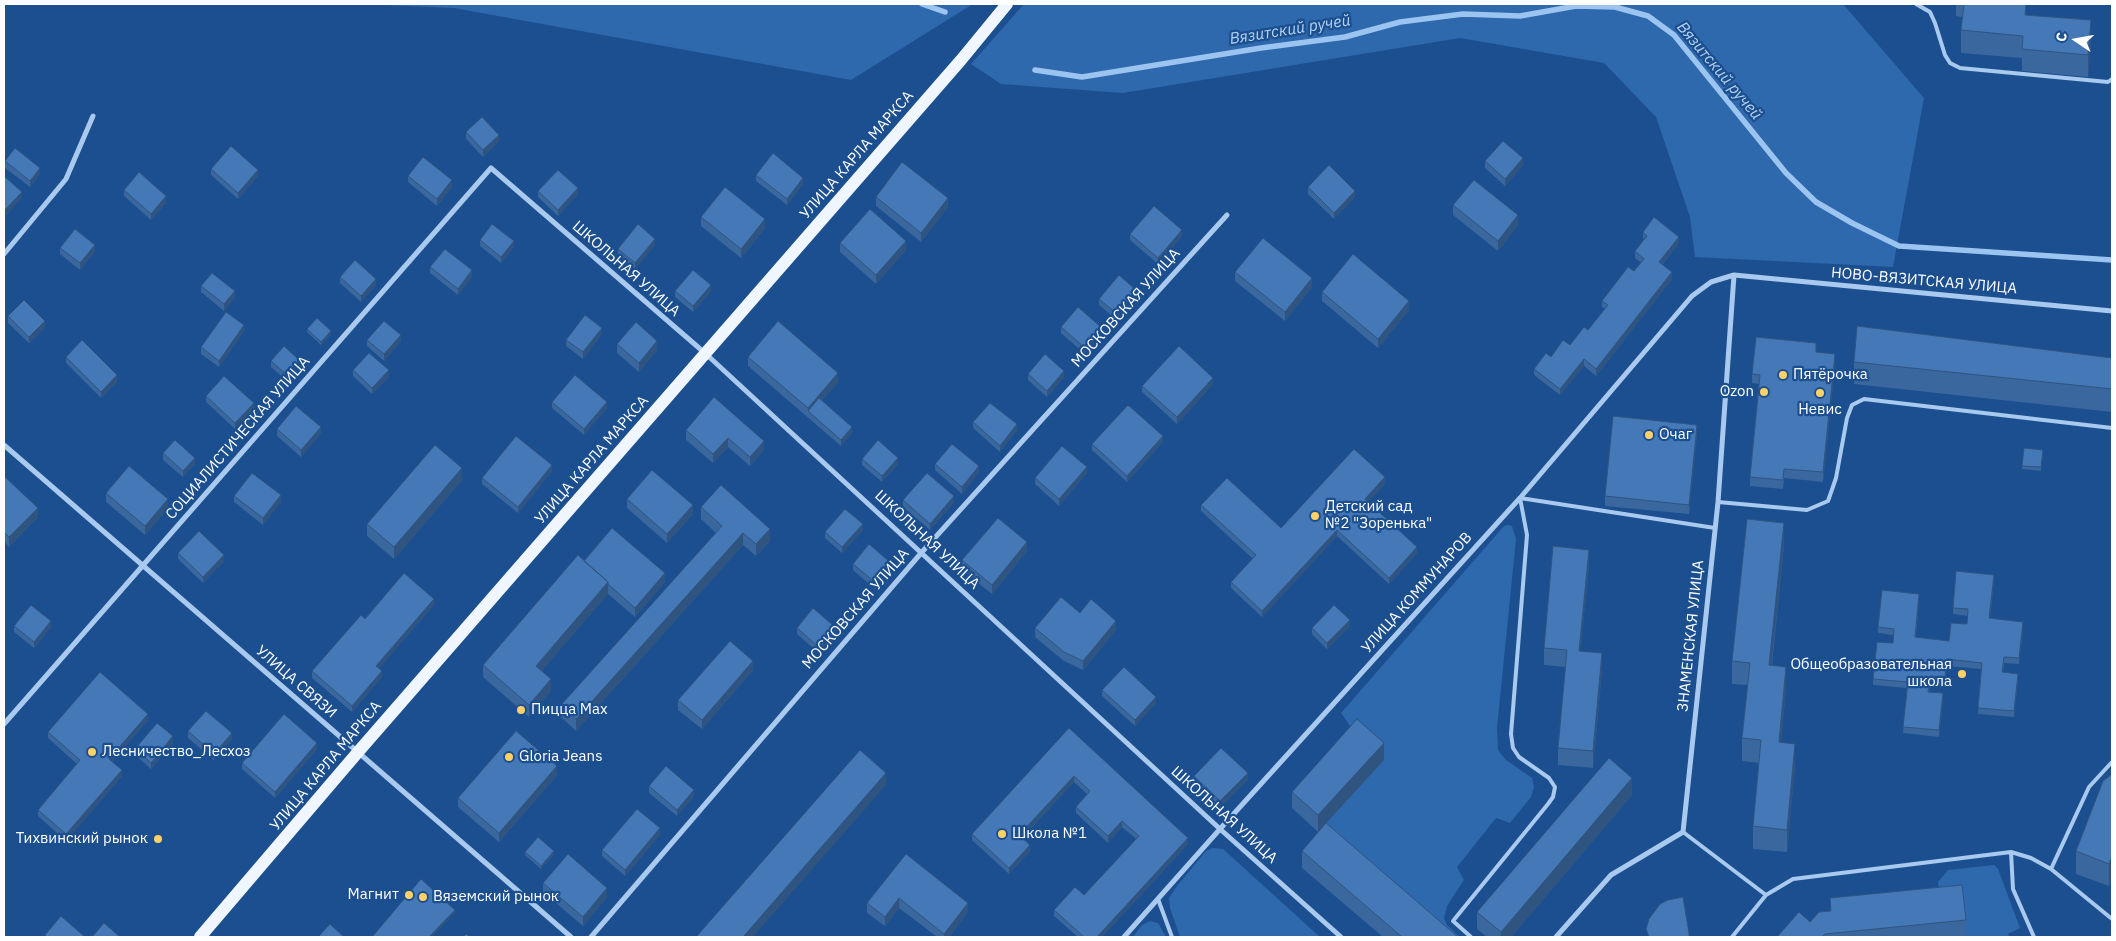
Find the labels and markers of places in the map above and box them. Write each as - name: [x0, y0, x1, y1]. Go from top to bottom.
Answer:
- place label: Пятёрочка: [1793, 366, 1868, 384]
- marker: Пятёрочка: [1777, 369, 1789, 381]
- place label: Ozon: [1720, 383, 1754, 401]
- marker: Ozon: [1758, 386, 1770, 398]
- marker: Невис: [1814, 387, 1826, 399]
- place label: Невис: [1798, 401, 1842, 419]
- place label: Очаг: [1659, 426, 1692, 444]
- marker: Очаг: [1643, 429, 1655, 441]
- place label: Детский сад №2 "Зоренька": [1325, 498, 1432, 533]
- marker: Детский сад №2 "Зоренька": [1309, 510, 1321, 522]
- place label: Общеобразовательная школа: [1790, 656, 1952, 691]
- marker: Общеобразовательная школа: [1956, 668, 1968, 680]
- place label: Пицца Max: [531, 701, 608, 719]
- marker: Пицца Max: [515, 704, 527, 716]
- place label: Лесничество_Лесхоз: [102, 743, 251, 761]
- marker: Лесничество_Лесхоз: [86, 746, 98, 758]
- place label: Gloria Jeans: [519, 748, 602, 766]
- marker: Gloria Jeans: [503, 751, 515, 763]
- place label: Школа №1: [1012, 825, 1087, 843]
- marker: Школа №1: [996, 828, 1008, 840]
- place label: Тихвинский рынок: [16, 830, 148, 848]
- marker: Тихвинский рынок: [152, 833, 164, 845]
- place label: Магнит: [348, 886, 399, 904]
- place label: Вяземский рынок: [433, 888, 559, 906]
- marker: Магнит: [403, 889, 415, 901]
- marker: Вяземский рынок: [417, 891, 429, 903]

